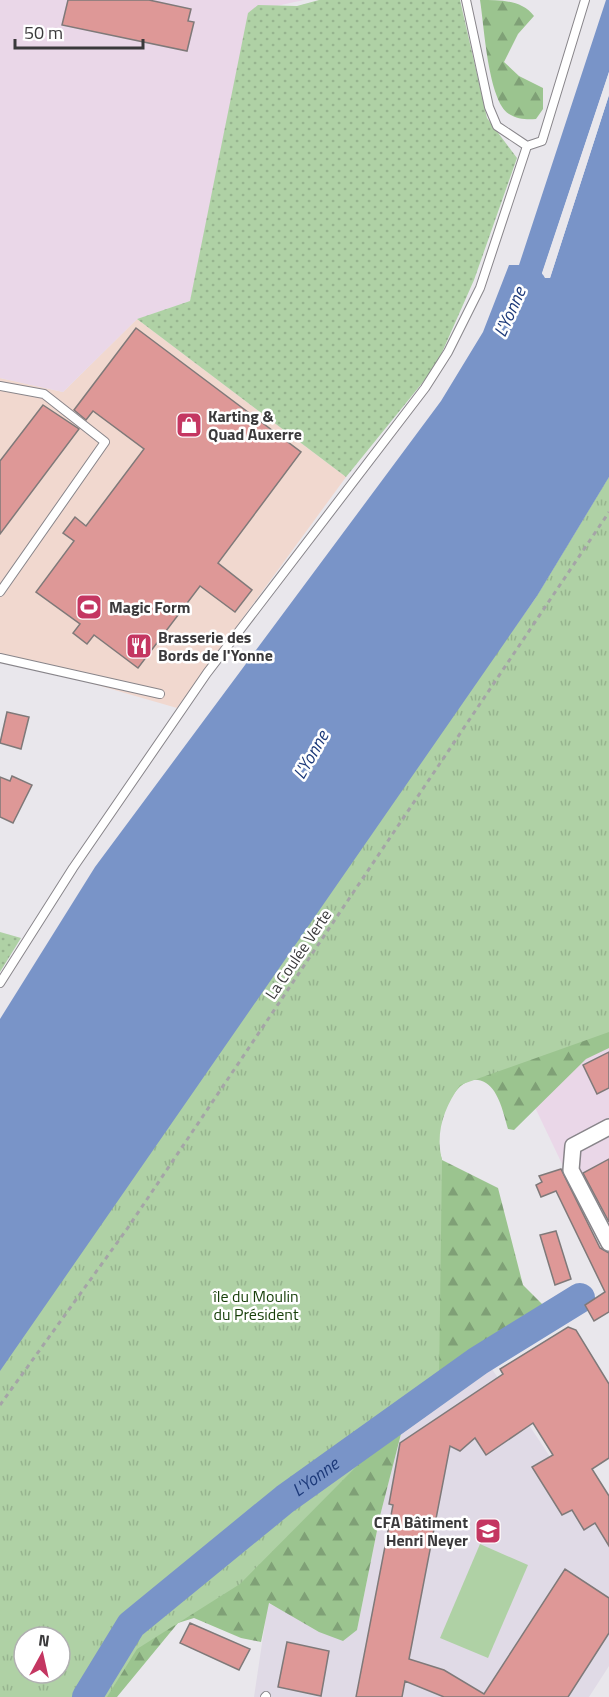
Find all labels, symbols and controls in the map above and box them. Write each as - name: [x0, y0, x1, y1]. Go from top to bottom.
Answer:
- scale bar: [15, 12, 142, 50]
- text: 50 m: [24, 19, 63, 46]
- water label: L'Yonne: [487, 281, 533, 341]
- place label: Karting & Quad Auxerre: [208, 404, 302, 446]
- shop icon: Karting & Quad Auxerre: [174, 410, 204, 440]
- sports icon: Magic Form: [74, 592, 104, 622]
- place label: Magic Form: [109, 595, 190, 619]
- place label: Brasserie des Bords de l'Yonne: [158, 625, 273, 667]
- restaurant icon: Brasserie des Bords de l'Yonne: [124, 631, 154, 661]
- water label: L'Yonne: [286, 724, 336, 784]
- street label: La Coulée Verte: [259, 904, 337, 1004]
- park label: île du Moulin du Président: [212, 1284, 299, 1326]
- water label: L'Yonne: [286, 1450, 346, 1503]
- place label: CFA Bâtiment Henri Neyer: [374, 1510, 468, 1552]
- school or university icon: CFA Bâtiment Henri Neyer: [473, 1516, 503, 1546]
- north arrow: [12, 1625, 72, 1685]
- text: N: [37, 1627, 51, 1653]

